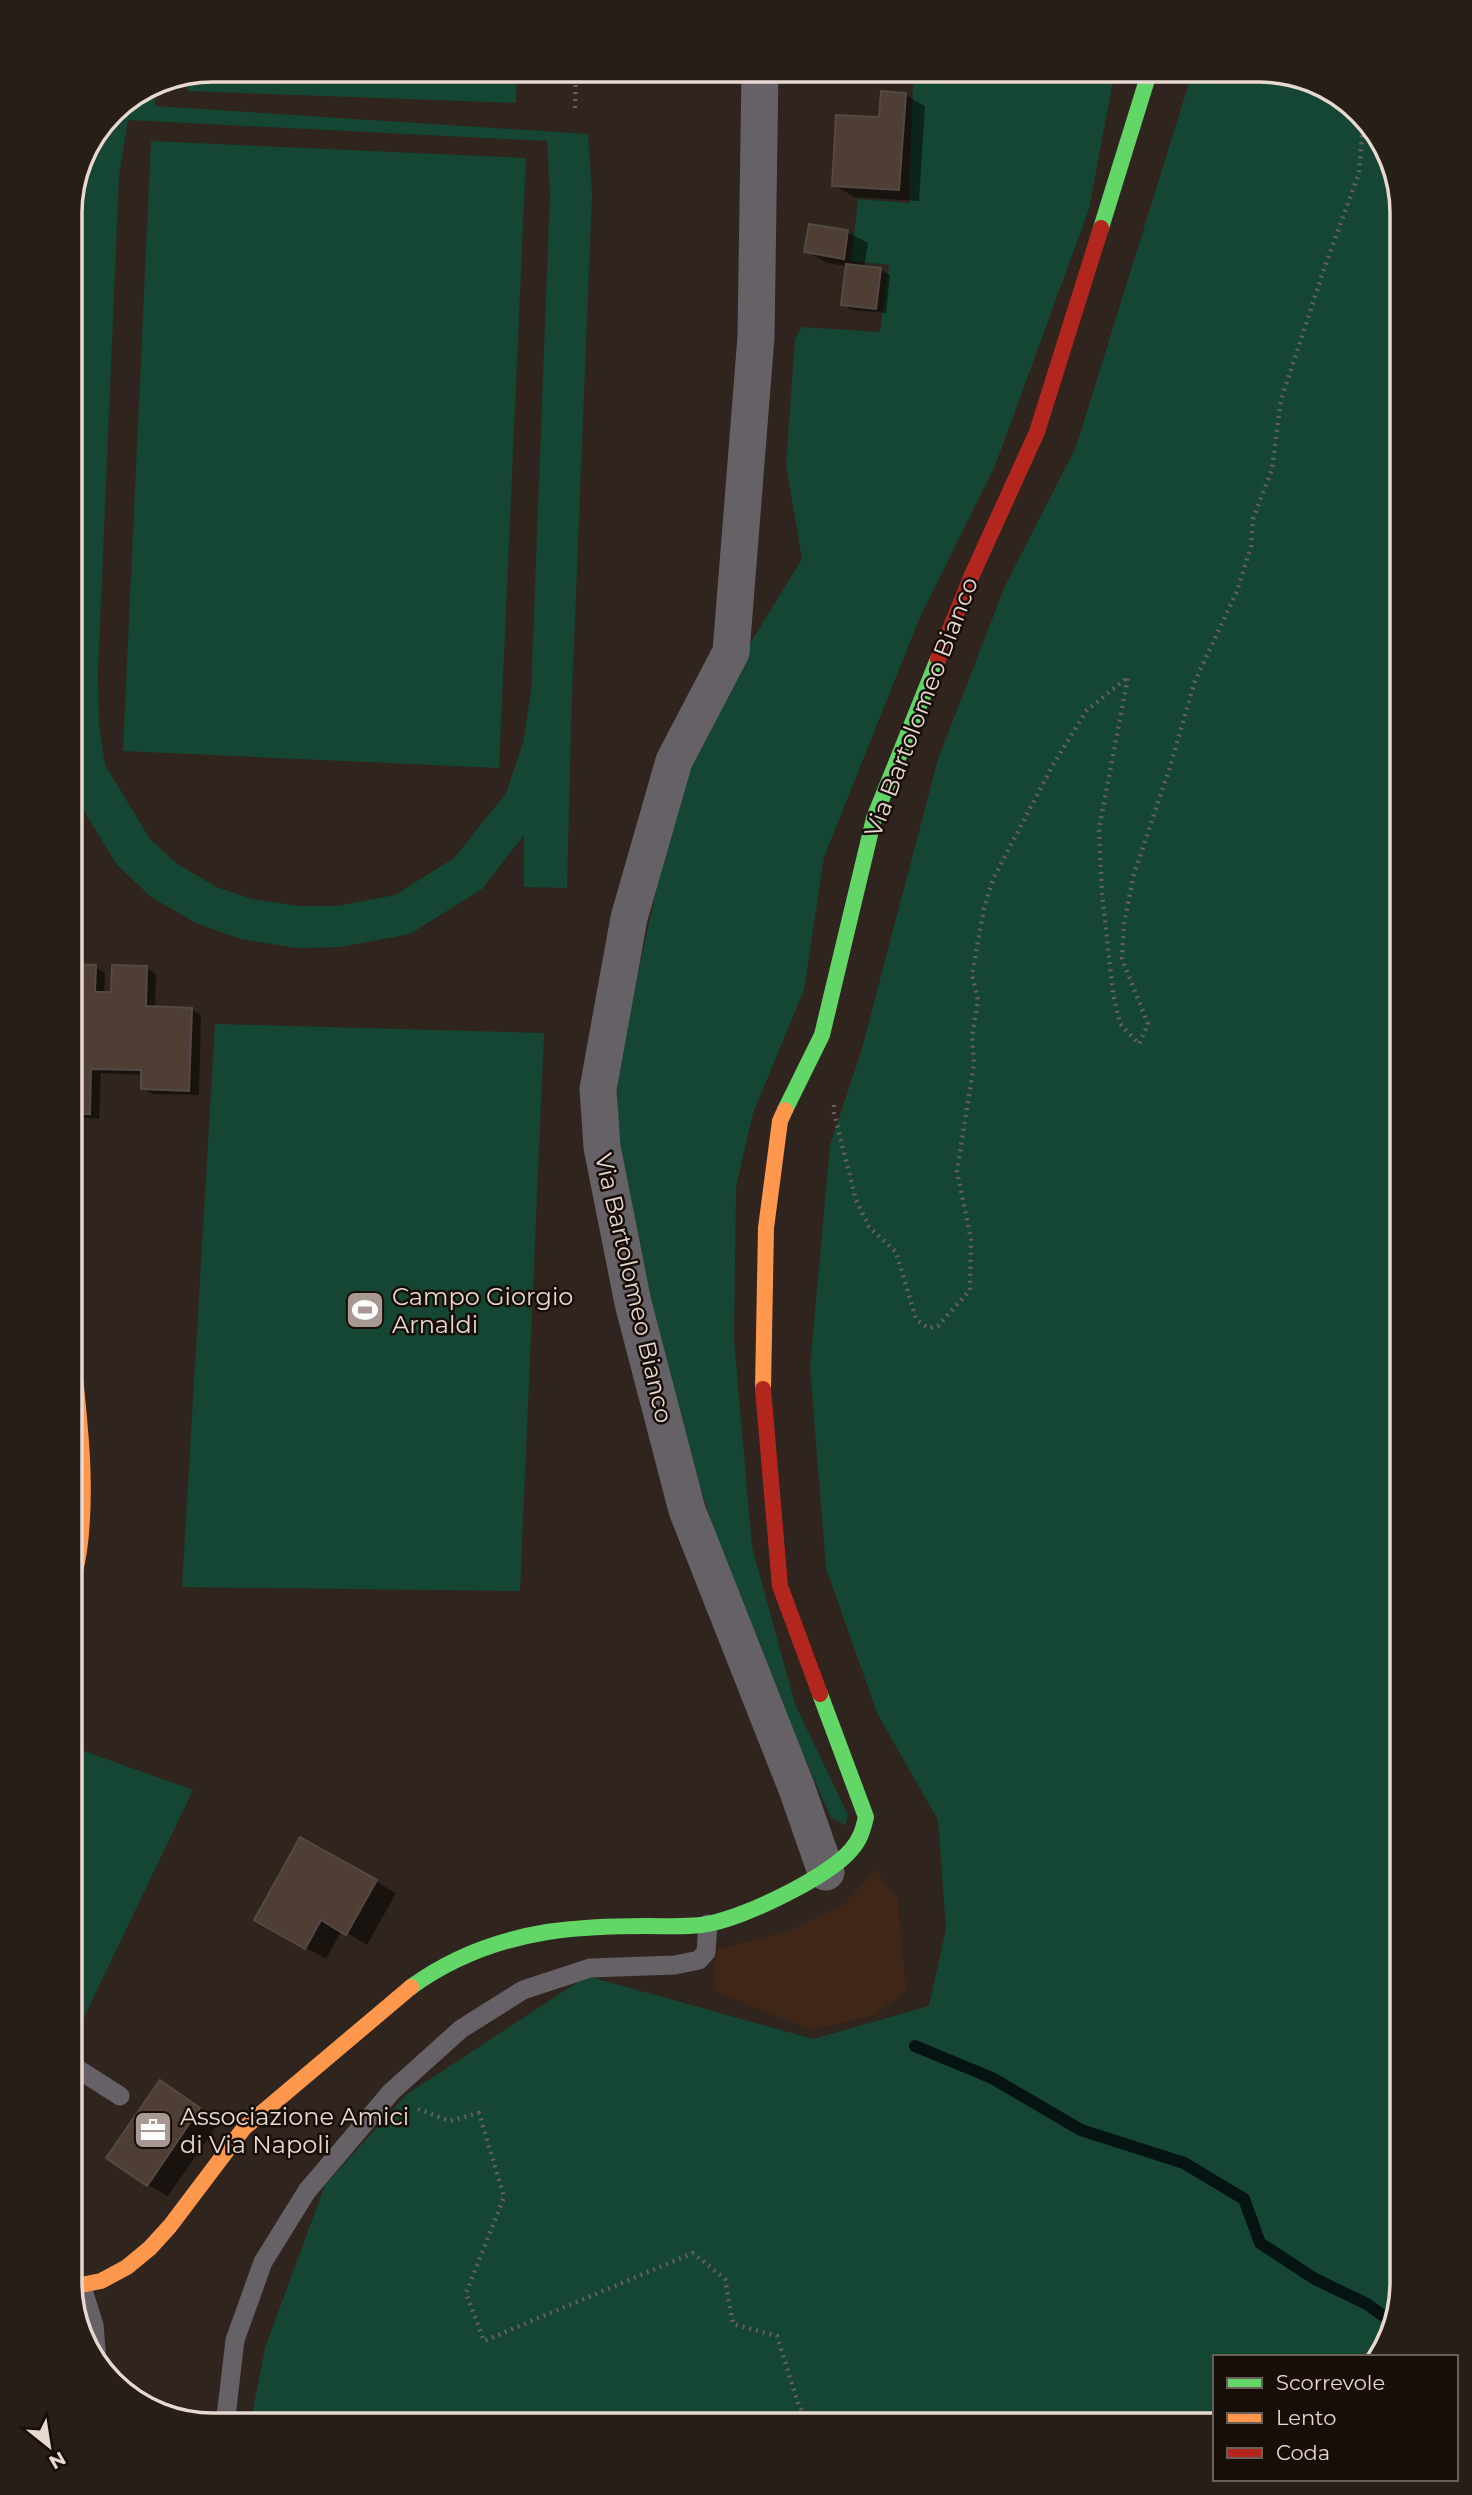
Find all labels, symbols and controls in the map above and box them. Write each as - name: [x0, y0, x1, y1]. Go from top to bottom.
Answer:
- street label: Via Bartolomeo Bianco: [858, 573, 984, 841]
- street label: Via Bartolomeo Bianco: [589, 1150, 679, 1426]
- place label: Campo Giorgio Arnaldi: [392, 1282, 573, 1339]
- sports icon: Campo Giorgio Arnaldi: [344, 1289, 386, 1331]
- place label: Associazione Amici di Via Napoli: [180, 2102, 409, 2159]
- office icon: Associazione Amici di Via Napoli: [132, 2109, 174, 2151]
- legend: [1213, 2355, 1458, 2481]
- text: Scorrevole: [1276, 2370, 1385, 2395]
- text: Lento: [1276, 2405, 1336, 2430]
- north arrow: [14, 2411, 84, 2481]
- text: Coda: [1276, 2440, 1330, 2465]
- text: N: [45, 2446, 70, 2474]

